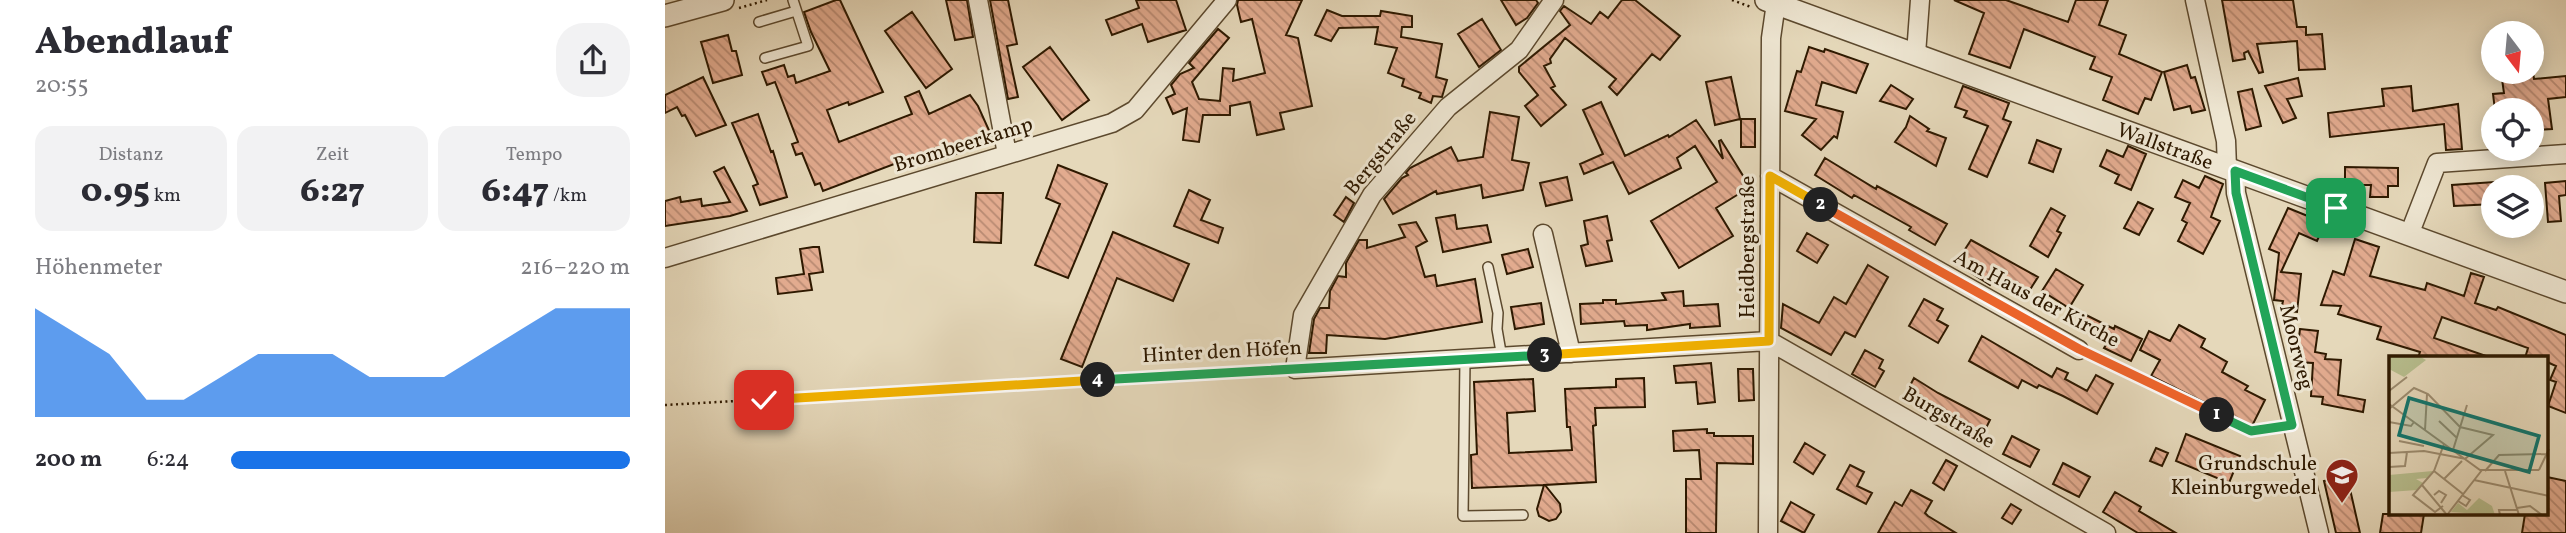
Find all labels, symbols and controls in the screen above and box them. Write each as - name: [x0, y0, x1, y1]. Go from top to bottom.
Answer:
- text: Abendlauf: [35, 17, 229, 70]
- north arrow: [2481, 21, 2545, 84]
- map controls: [2481, 21, 2544, 238]
- button: share: [556, 23, 630, 97]
- text: 20:55: [35, 70, 89, 102]
- button: locate: [2481, 98, 2544, 161]
- street label: Bergstraße: [1338, 106, 1424, 202]
- street label: Brombeerkamp: [890, 110, 1037, 180]
- street label: Wallstraße: [2112, 116, 2217, 178]
- text: Distanz: [98, 142, 163, 168]
- text: Zeit: [316, 142, 349, 168]
- text: Tempo: [506, 142, 562, 168]
- text: 0.95: [81, 168, 150, 216]
- text: 6:27: [300, 168, 365, 216]
- text: 6:47: [481, 168, 549, 216]
- street label: Heidbergstraße: [1734, 175, 1763, 319]
- button: layers: [2481, 175, 2544, 238]
- pin: [2306, 178, 2366, 238]
- text: km: [150, 183, 181, 209]
- text: /km: [549, 183, 587, 209]
- pin: 2: [1803, 188, 1839, 222]
- icon: arrive: [2317, 189, 2355, 227]
- text: 2: [1816, 191, 1825, 217]
- street label: Am Haus der Kirche: [1948, 243, 2125, 355]
- text: Höhenmeter: [35, 252, 162, 284]
- text: 216–220 m: [520, 252, 630, 284]
- street label: Moorweg: [2271, 302, 2320, 393]
- street label: Hinter den Höfen: [1141, 334, 1303, 371]
- pin: 3: [1527, 338, 1563, 372]
- text: 3: [1540, 341, 1549, 367]
- inset map: [2389, 356, 2549, 516]
- pin: 4: [1081, 362, 1115, 398]
- text: 4: [1092, 366, 1103, 392]
- pin: [734, 370, 794, 430]
- street label: Burgstraße: [1897, 380, 2000, 457]
- icon: check: [745, 381, 783, 419]
- pin: 1: [2199, 398, 2235, 432]
- text: 1: [2213, 401, 2220, 427]
- text: 200 m: [35, 444, 102, 476]
- text: 6:24: [147, 444, 189, 476]
- place label: Grundschule Kleinburgwedel: [2171, 450, 2317, 503]
- school or university icon: Grundschule Kleinburgwedel: [2323, 456, 2361, 505]

